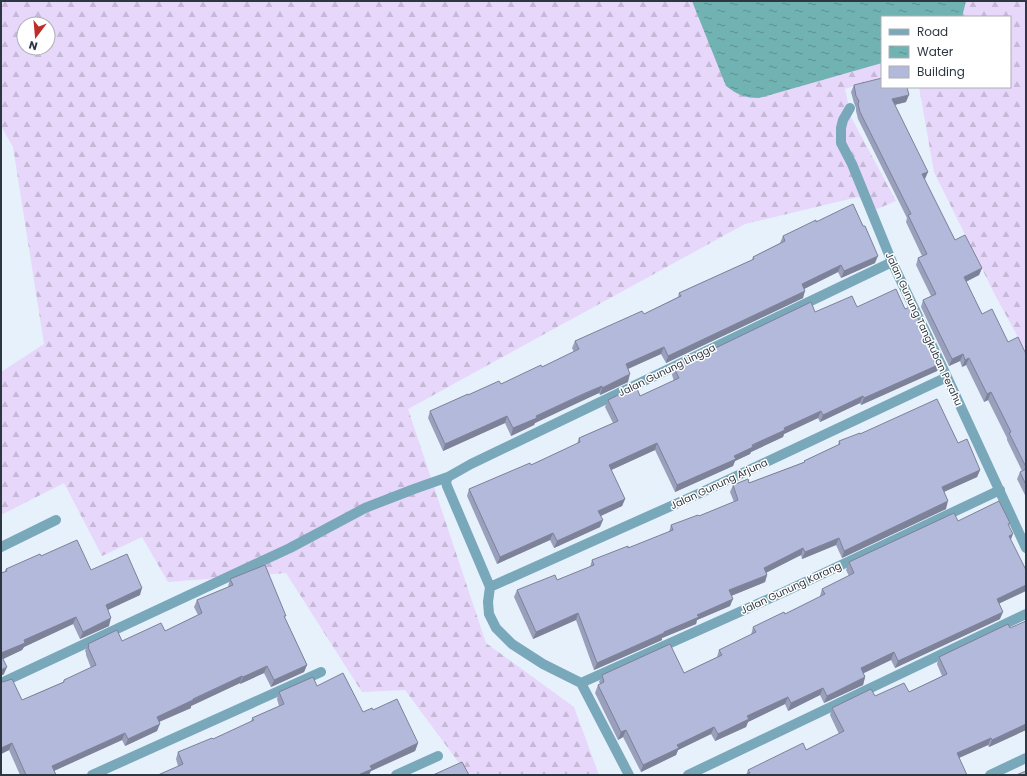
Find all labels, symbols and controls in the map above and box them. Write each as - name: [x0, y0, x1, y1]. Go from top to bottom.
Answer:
- north arrow: [16, 16, 56, 56]
- legend: [881, 16, 1011, 88]
- text: Road: [917, 23, 948, 40]
- text: N: [27, 37, 39, 54]
- text: Water: [917, 43, 954, 60]
- text: Building: [917, 63, 965, 80]
- street label: Jalan Gunung Tangkuban Perahu: [882, 250, 966, 408]
- street label: Jalan Gunung Lingga: [616, 340, 718, 400]
- street label: Jalan Gunung Arjuna: [668, 455, 770, 513]
- street label: Jalan Gunung Karang: [738, 558, 844, 618]

